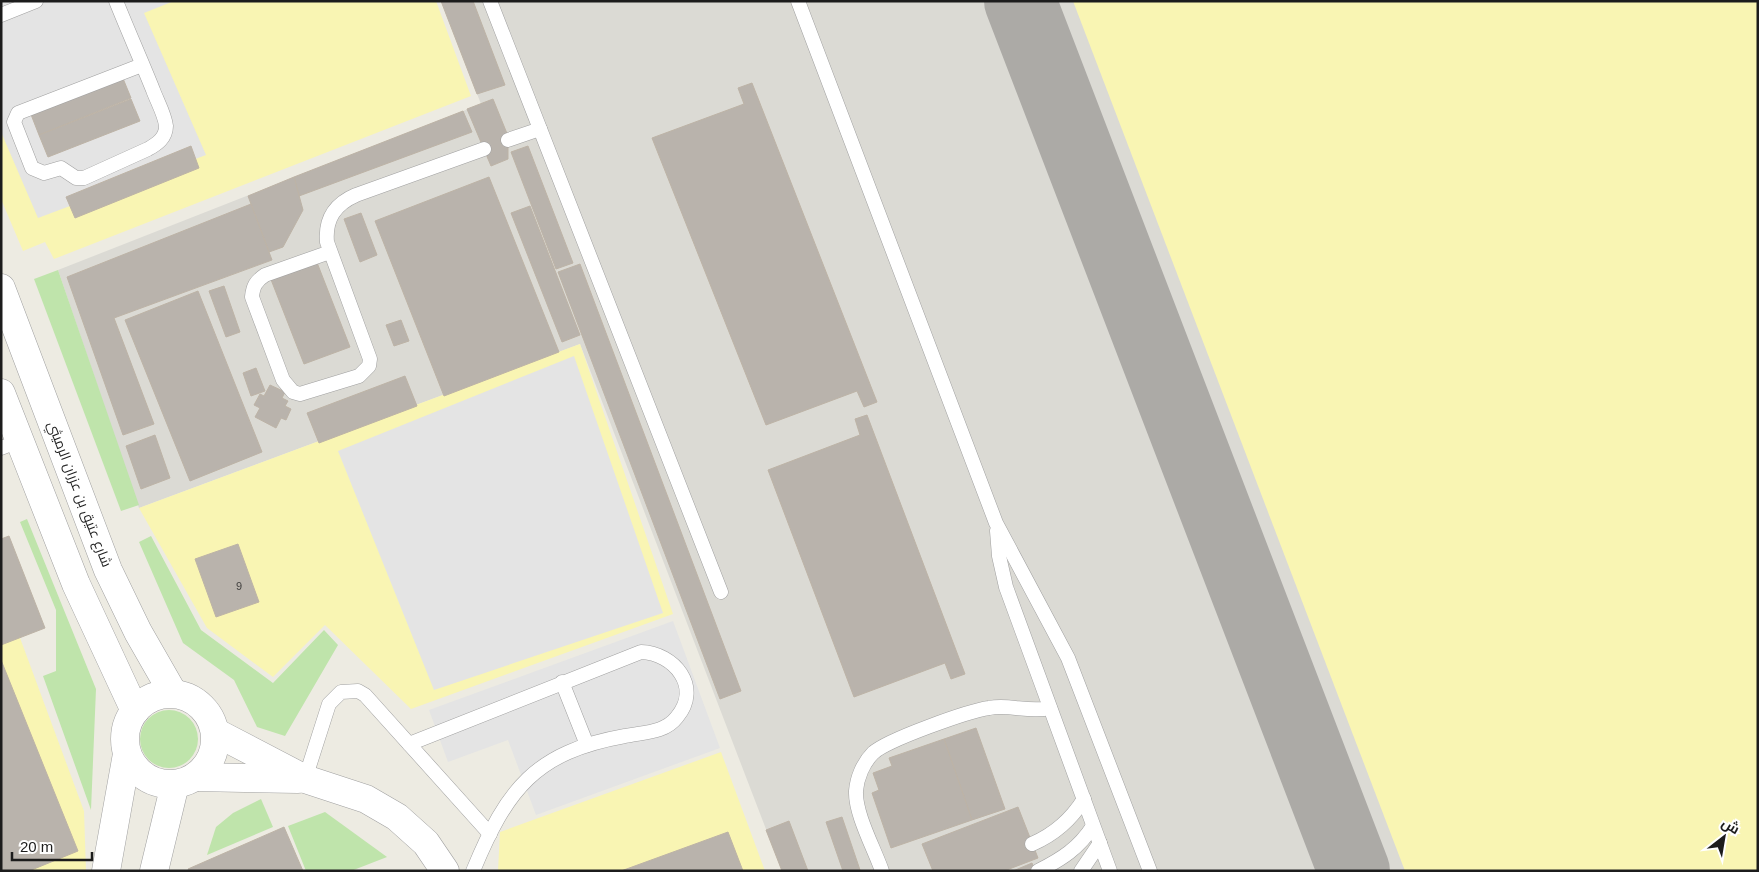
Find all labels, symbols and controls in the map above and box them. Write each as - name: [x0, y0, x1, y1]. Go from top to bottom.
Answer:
- street label: شارع عتيق بن عزران الرميثي: [41, 419, 115, 571]
- house number: 9: [236, 580, 242, 592]
- north arrow: [1699, 812, 1749, 862]
- text: ش: [1718, 814, 1743, 838]
- scale bar: [12, 830, 92, 862]
- text: 20 m: [20, 838, 53, 855]

